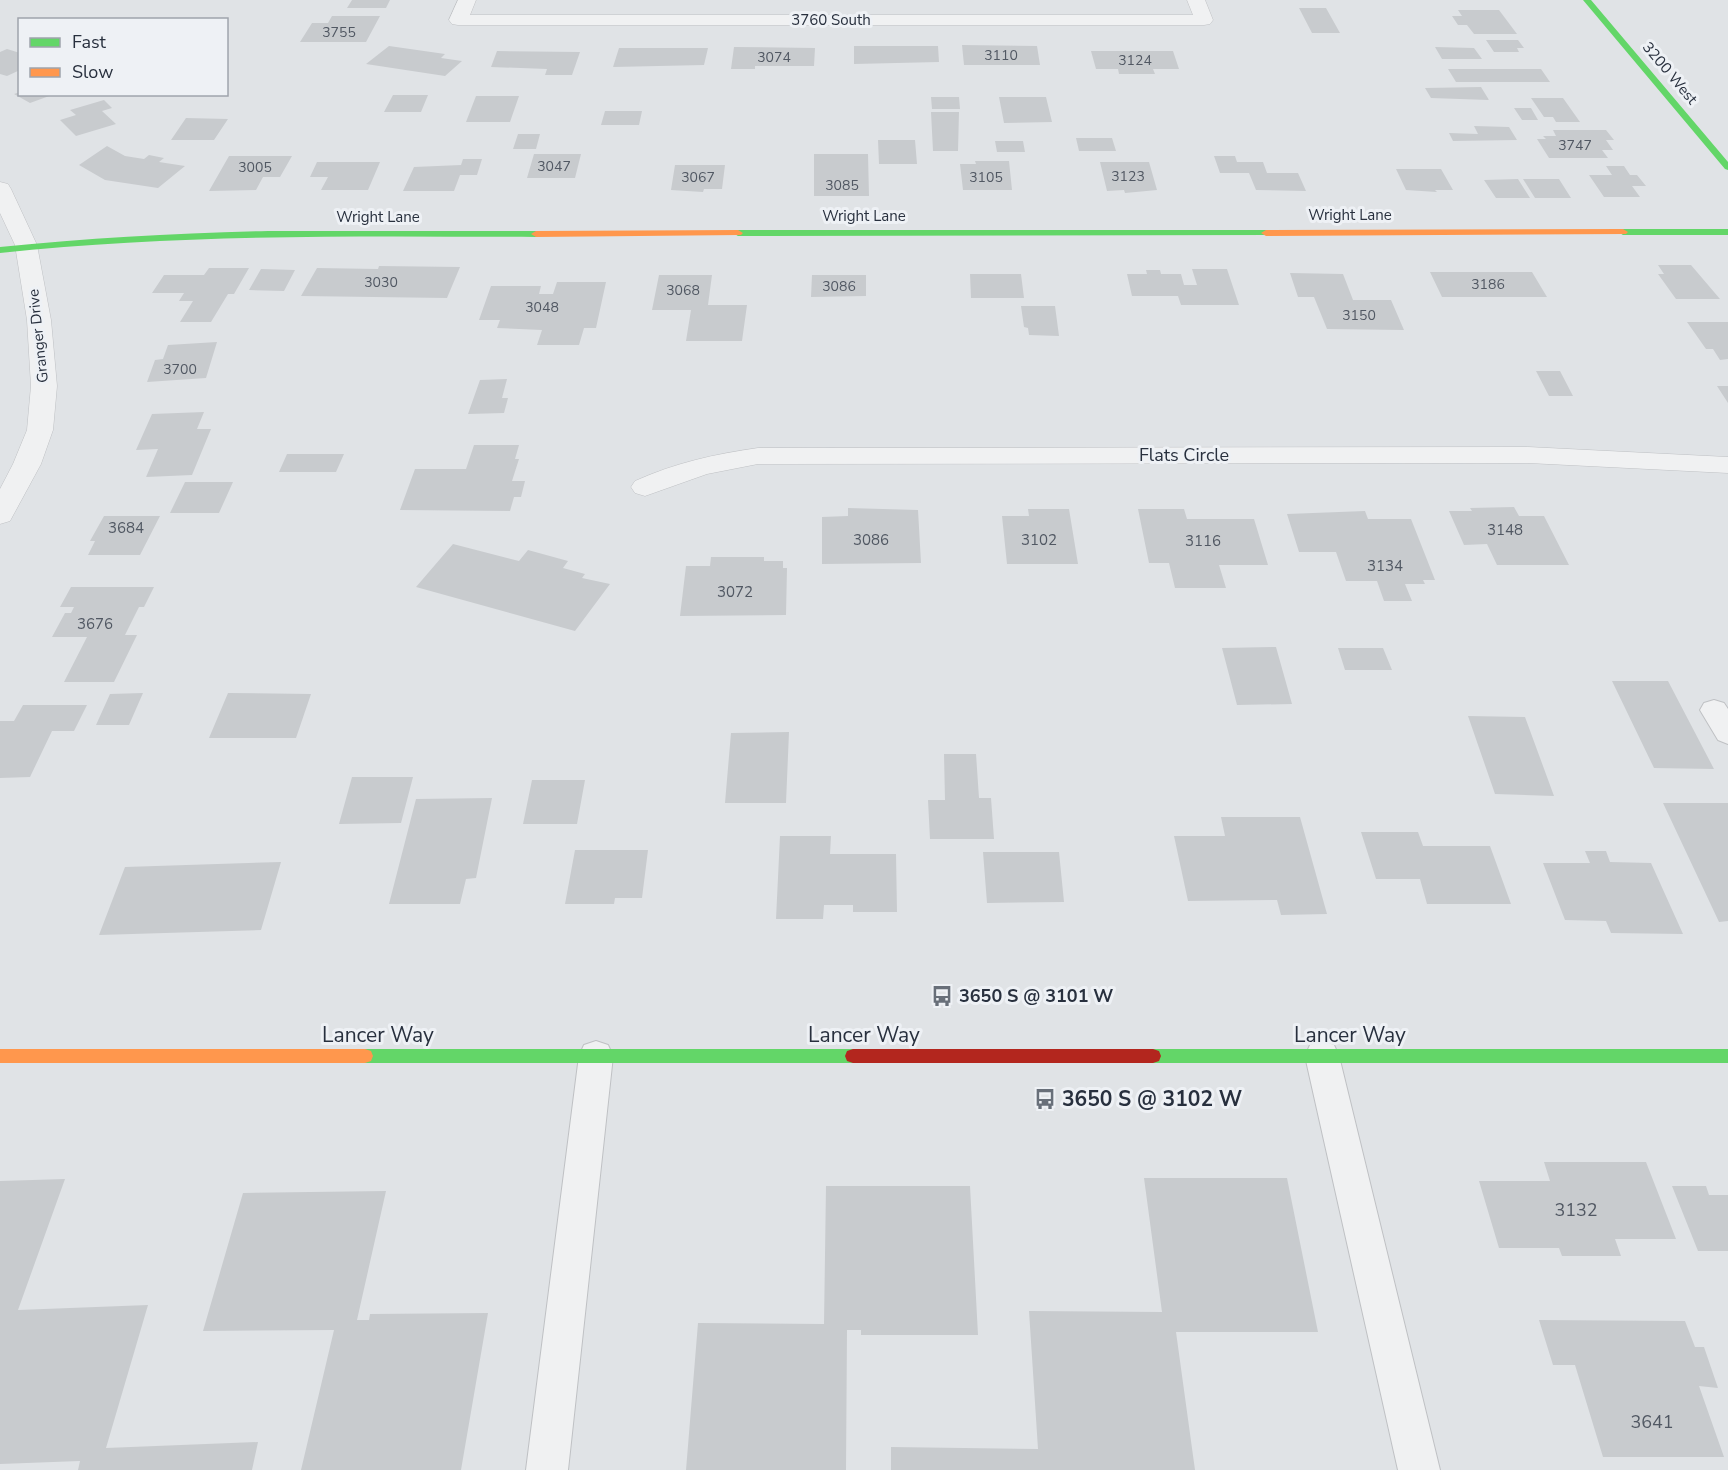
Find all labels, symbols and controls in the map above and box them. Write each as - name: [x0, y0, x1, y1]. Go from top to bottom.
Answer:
- street label: 3760 South: [791, 10, 871, 30]
- legend: [18, 18, 228, 96]
- house number: 3755: [322, 23, 356, 42]
- text: Fast: [72, 30, 107, 54]
- street label: 3200 West: [1638, 38, 1703, 109]
- house number: 3110: [984, 46, 1018, 65]
- house number: 3074: [757, 48, 791, 67]
- house number: 3124: [1118, 51, 1152, 70]
- text: Slow: [72, 60, 113, 84]
- house number: 3747: [1558, 136, 1592, 155]
- house number: 3047: [537, 157, 571, 176]
- house number: 3005: [238, 158, 272, 177]
- house number: 3123: [1111, 167, 1145, 186]
- house number: 3067: [681, 168, 715, 187]
- house number: 3105: [969, 168, 1003, 187]
- house number: 3085: [825, 176, 859, 195]
- street label: Wright Lane: [1308, 205, 1392, 225]
- street label: Wright Lane: [822, 206, 906, 226]
- street label: Wright Lane: [336, 207, 420, 227]
- house number: 3030: [364, 273, 398, 292]
- house number: 3186: [1471, 275, 1505, 294]
- house number: 3086: [822, 277, 856, 296]
- house number: 3068: [666, 281, 700, 300]
- street label: Granger Drive: [23, 288, 53, 384]
- house number: 3048: [525, 298, 559, 317]
- house number: 3150: [1342, 306, 1376, 325]
- house number: 3700: [163, 360, 197, 379]
- street label: Flats Circle: [1139, 443, 1229, 467]
- house number: 3684: [108, 518, 144, 538]
- house number: 3148: [1487, 520, 1523, 540]
- house number: 3086: [853, 530, 889, 550]
- house number: 3102: [1021, 530, 1057, 550]
- house number: 3116: [1185, 531, 1221, 551]
- house number: 3134: [1367, 556, 1403, 576]
- house number: 3072: [717, 582, 753, 602]
- house number: 3676: [77, 614, 113, 634]
- bus stop icon: 3650 S @ 3101 W: [930, 984, 954, 1008]
- place label: 3650 S @ 3101 W: [959, 984, 1113, 1008]
- street label: Lancer Way: [322, 1021, 434, 1049]
- street label: Lancer Way: [808, 1021, 920, 1049]
- street label: Lancer Way: [1294, 1021, 1406, 1049]
- place label: 3650 S @ 3102 W: [1062, 1085, 1242, 1113]
- bus stop icon: 3650 S @ 3102 W: [1033, 1087, 1057, 1111]
- house number: 3132: [1554, 1198, 1598, 1222]
- house number: 3641: [1630, 1410, 1674, 1434]

